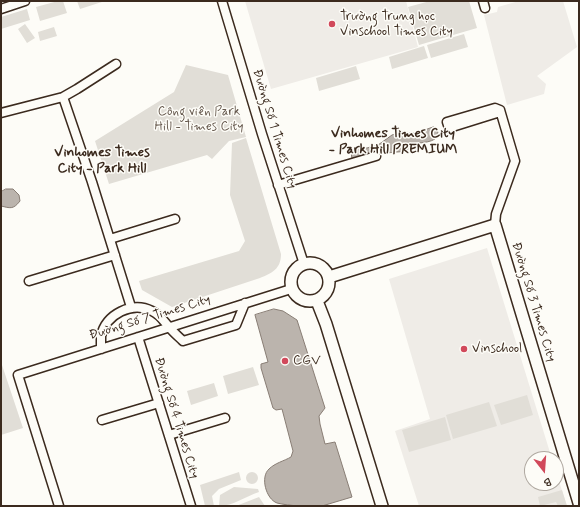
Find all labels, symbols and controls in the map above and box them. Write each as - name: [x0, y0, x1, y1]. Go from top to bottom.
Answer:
- place label: Trường Trung học Vinschool Times City: [340, 9, 453, 40]
- marker: Trường Trung học Vinschool Times City: [327, 19, 337, 29]
- street label: Đường Số 1 Times City: [248, 67, 300, 191]
- park label: Công viên Park Hill - Times City: [155, 104, 243, 135]
- district label: Vinhomes Times City - Park Hill PREMIUM: [329, 126, 457, 158]
- district label: Vinhomes Times City - Park Hill: [54, 145, 150, 178]
- street label: Đường Số 3 Times City: [507, 240, 559, 364]
- street label: Đường Số 7 Times City: [87, 292, 213, 344]
- place label: Vinschool: [472, 341, 522, 357]
- marker: Vinschool: [459, 344, 469, 354]
- place label: CGV: [293, 353, 321, 369]
- street label: Đường Số 4 Times City: [150, 356, 202, 480]
- marker: CGV: [280, 356, 290, 366]
- north arrow: [524, 451, 564, 491]
- text: B: [542, 474, 553, 489]

